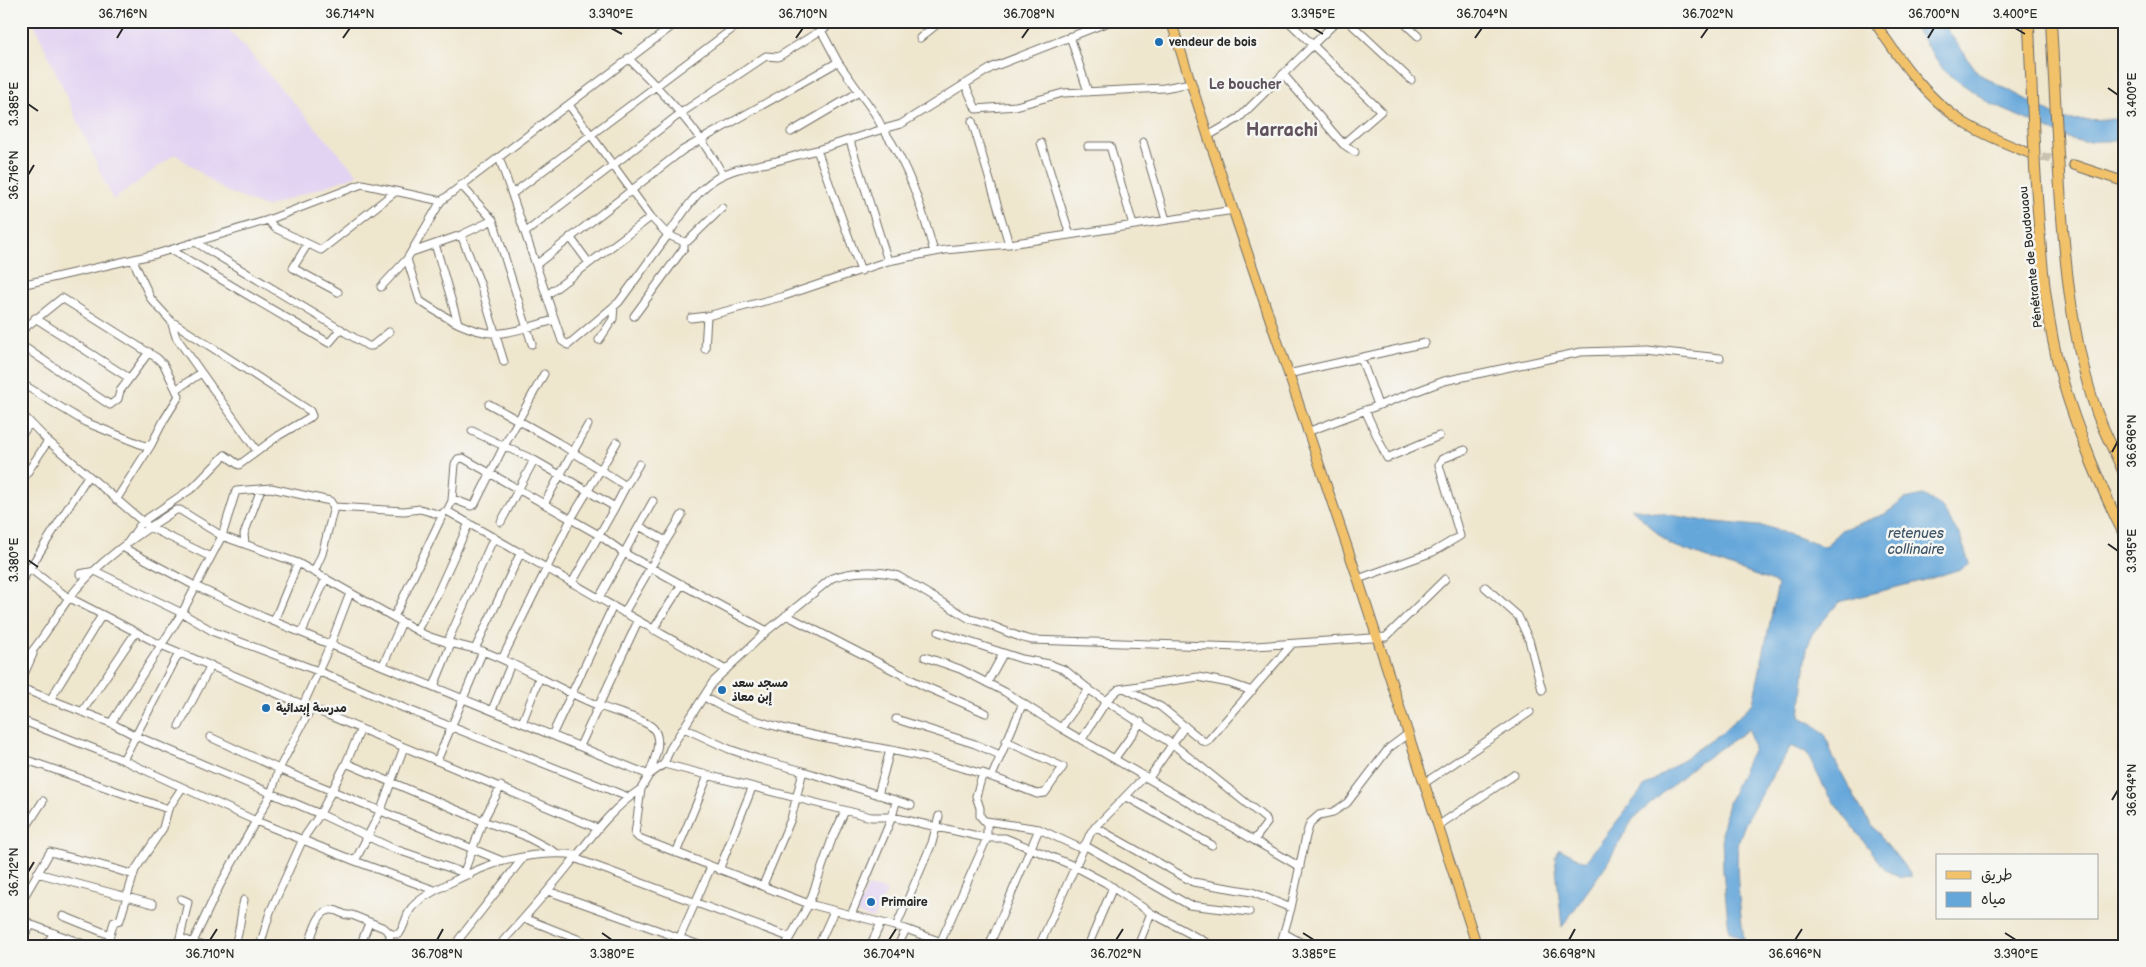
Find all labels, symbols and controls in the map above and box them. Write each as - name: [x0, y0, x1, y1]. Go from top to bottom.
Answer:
- text: 36.716°N: [98, 7, 148, 22]
- text: 36.714°N: [326, 7, 374, 22]
- text: 3.390°E: [589, 7, 633, 22]
- text: 36.710°N: [778, 7, 828, 22]
- text: 36.708°N: [1003, 7, 1055, 22]
- text: 3.395°E: [1291, 7, 1335, 22]
- text: 36.704°N: [1456, 7, 1508, 22]
- text: 36.702°N: [1682, 7, 1734, 22]
- text: 36.700°N: [1908, 7, 1960, 22]
- text: 3.400°E: [1993, 7, 2037, 22]
- place label: vendeur de bois: [1168, 35, 1257, 50]
- marker: vendeur de bois: [1153, 36, 1165, 48]
- text: 3.400°E: [2125, 73, 2140, 117]
- district label: Le boucher: [1209, 76, 1282, 93]
- text: 3.385°E: [7, 82, 22, 126]
- district label: Harrachi: [1246, 120, 1318, 141]
- text: 36.716°N: [7, 150, 22, 200]
- street label: Pénétrante de Boudouaou: [2016, 185, 2046, 329]
- text: 36.696°N: [2125, 415, 2140, 467]
- water label: retenues collinaire: [1887, 525, 1945, 558]
- text: 3.395°E: [2125, 529, 2140, 573]
- text: 3.380°E: [7, 538, 22, 582]
- place label: مسجد سعد إبن معاذ: [732, 676, 788, 706]
- marker: مسجد سعد إبن معاذ: [716, 684, 728, 696]
- place label: مدرسة إبتدائية: [276, 701, 347, 717]
- marker: مدرسة إبتدائية: [260, 702, 272, 714]
- text: 36.694°N: [2125, 764, 2140, 816]
- text: 36.712°N: [7, 848, 22, 896]
- legend: [1936, 854, 2098, 920]
- text: طريق: [1981, 866, 2013, 885]
- text: مياه: [1981, 890, 2006, 909]
- place label: Primaire: [881, 895, 928, 910]
- marker: Primaire: [865, 896, 877, 908]
- text: 36.710°N: [185, 947, 235, 962]
- text: 36.708°N: [411, 947, 463, 962]
- text: 3.380°E: [590, 947, 634, 962]
- text: 36.704°N: [863, 947, 915, 962]
- text: 36.702°N: [1090, 947, 1142, 962]
- text: 3.385°E: [1292, 947, 1336, 962]
- text: 36.698°N: [1543, 947, 1595, 962]
- text: 36.696°N: [1769, 947, 1821, 962]
- text: 3.390°E: [1994, 947, 2038, 962]

